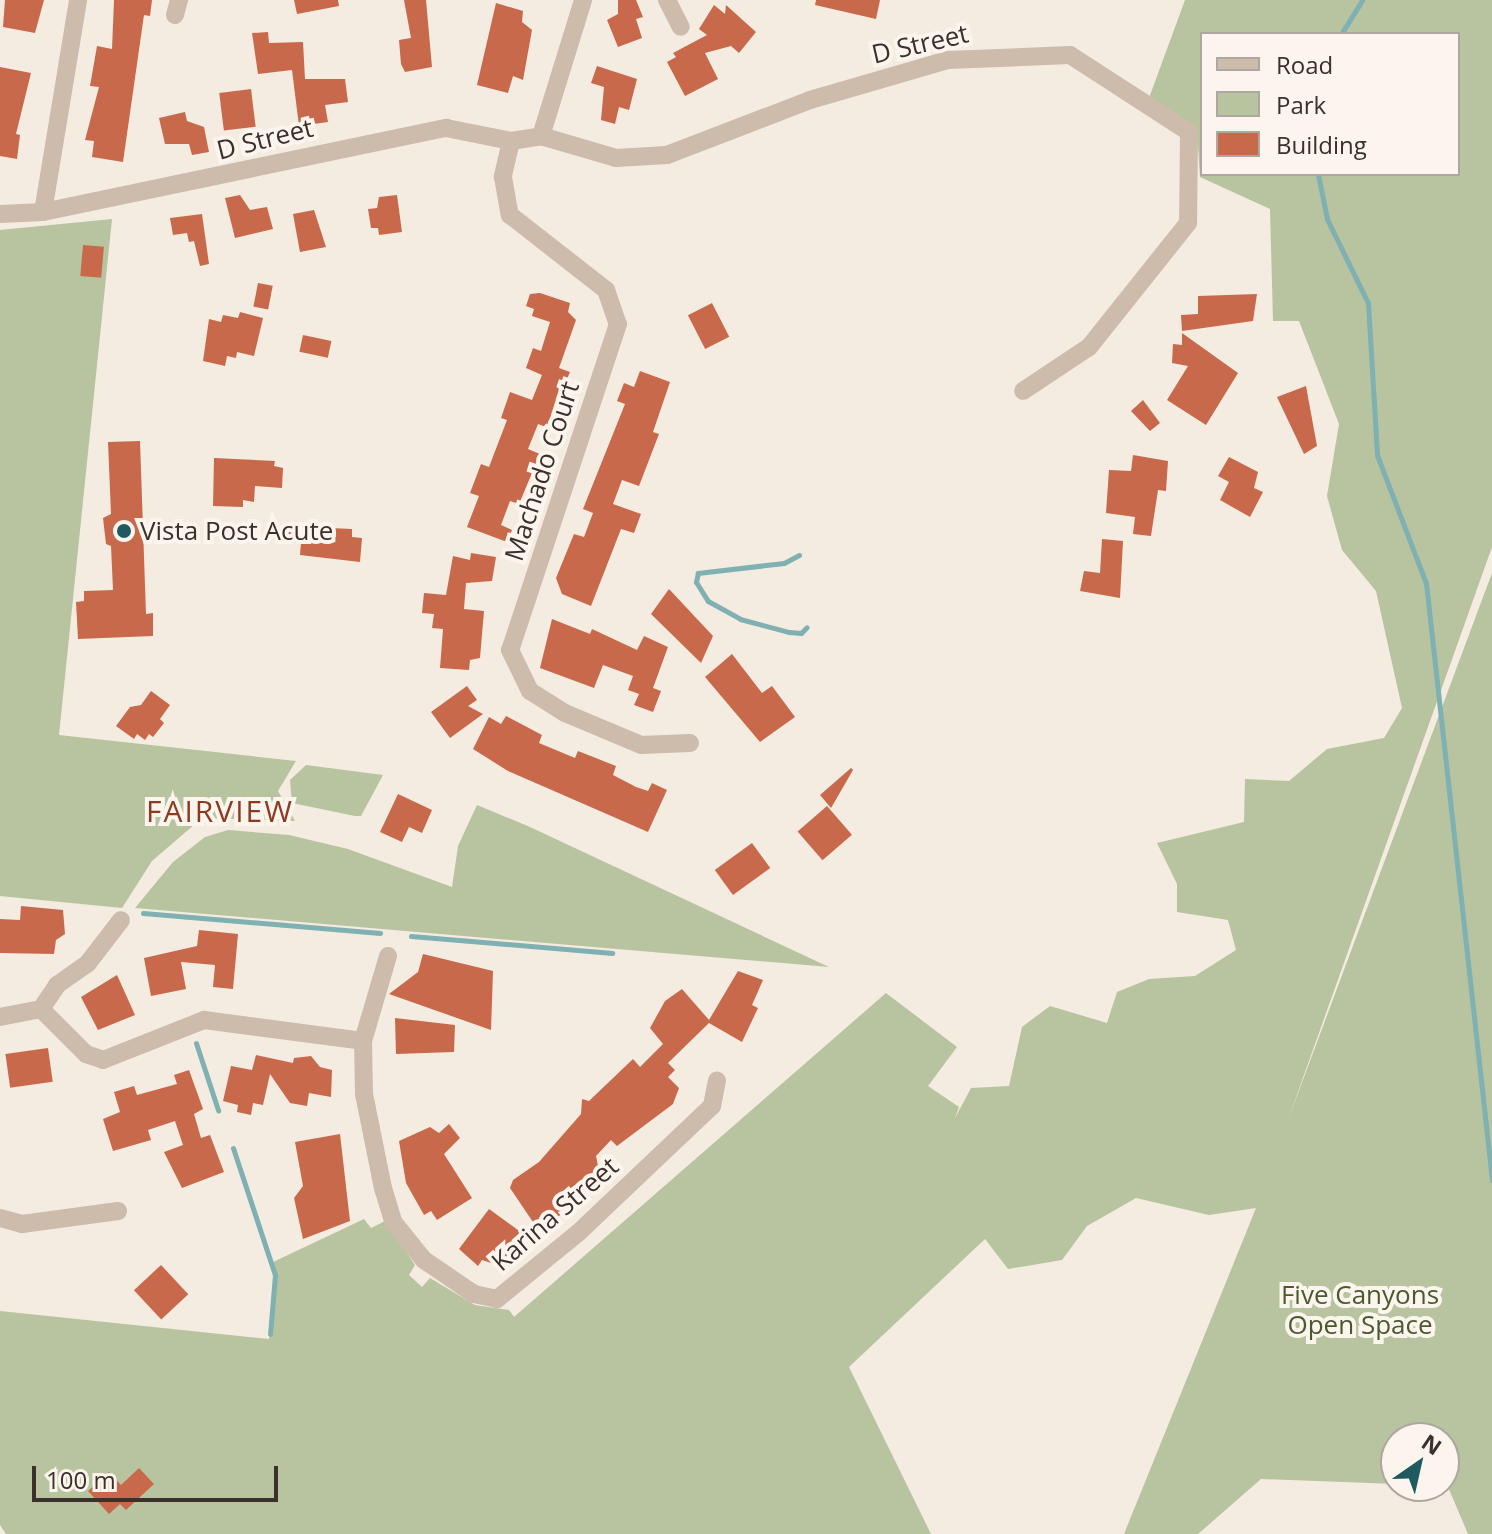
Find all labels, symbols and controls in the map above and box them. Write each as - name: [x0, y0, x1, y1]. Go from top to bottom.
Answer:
- street label: D Street: [869, 18, 971, 70]
- legend: [1200, 32, 1460, 176]
- text: Road: [1276, 48, 1333, 81]
- text: Park: [1276, 88, 1326, 121]
- street label: D Street: [214, 112, 316, 166]
- text: Building: [1276, 128, 1367, 161]
- street label: Machado Court: [498, 377, 586, 565]
- place label: Vista Post Acute: [140, 515, 333, 547]
- marker: Vista Post Acute: [115, 522, 133, 540]
- district label: FAIRVIEW: [146, 793, 294, 829]
- street label: Karina Street: [485, 1151, 625, 1277]
- park label: Five Canyons Open Space: [1281, 1279, 1439, 1340]
- north arrow: [1380, 1422, 1460, 1502]
- text: N: [1416, 1426, 1448, 1461]
- scale bar: [36, 1450, 282, 1500]
- text: 100 m: [46, 1463, 116, 1496]

